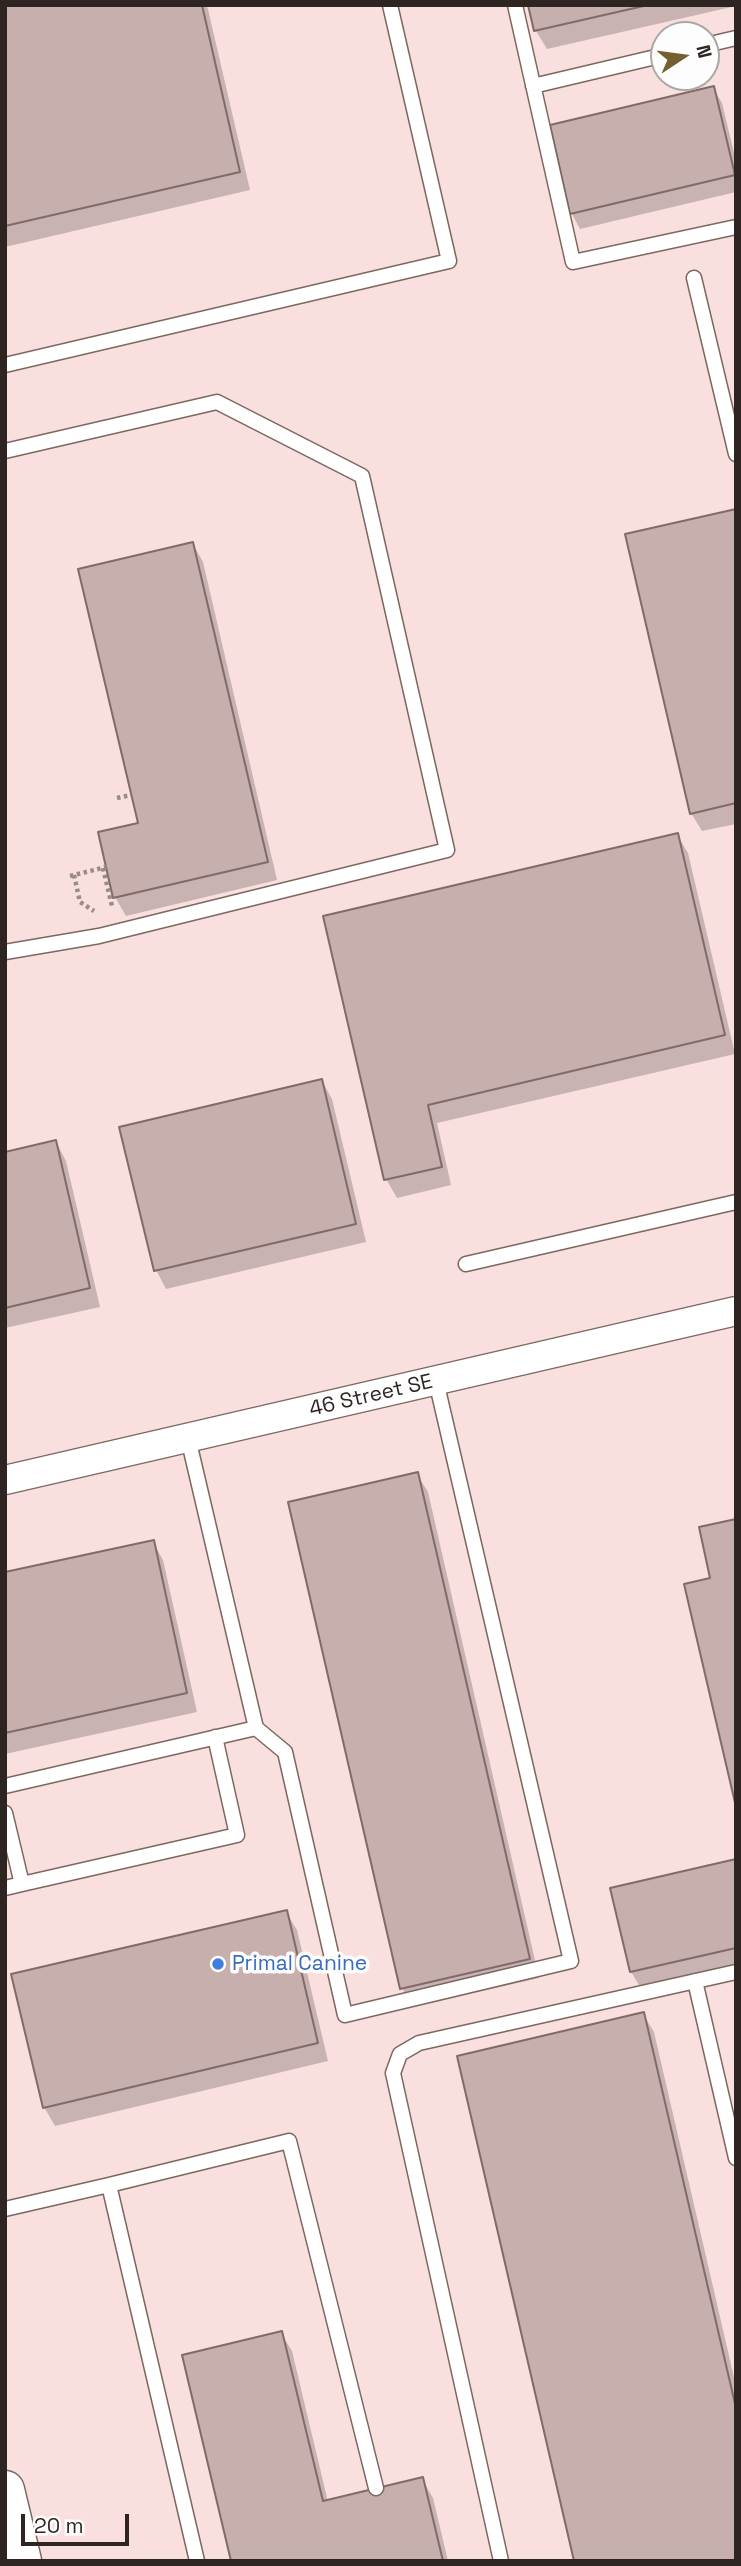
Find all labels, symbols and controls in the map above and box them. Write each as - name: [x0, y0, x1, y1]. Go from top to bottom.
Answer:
- north arrow: [650, 21, 720, 91]
- text: N: [690, 43, 718, 61]
- street label: 46 Street SE: [307, 1370, 435, 1422]
- place label: Primal Canine: [232, 1951, 367, 1977]
- marker: Primal Canine: [210, 1956, 226, 1972]
- scale bar: [24, 2500, 133, 2544]
- text: 20 m: [34, 2512, 84, 2539]

